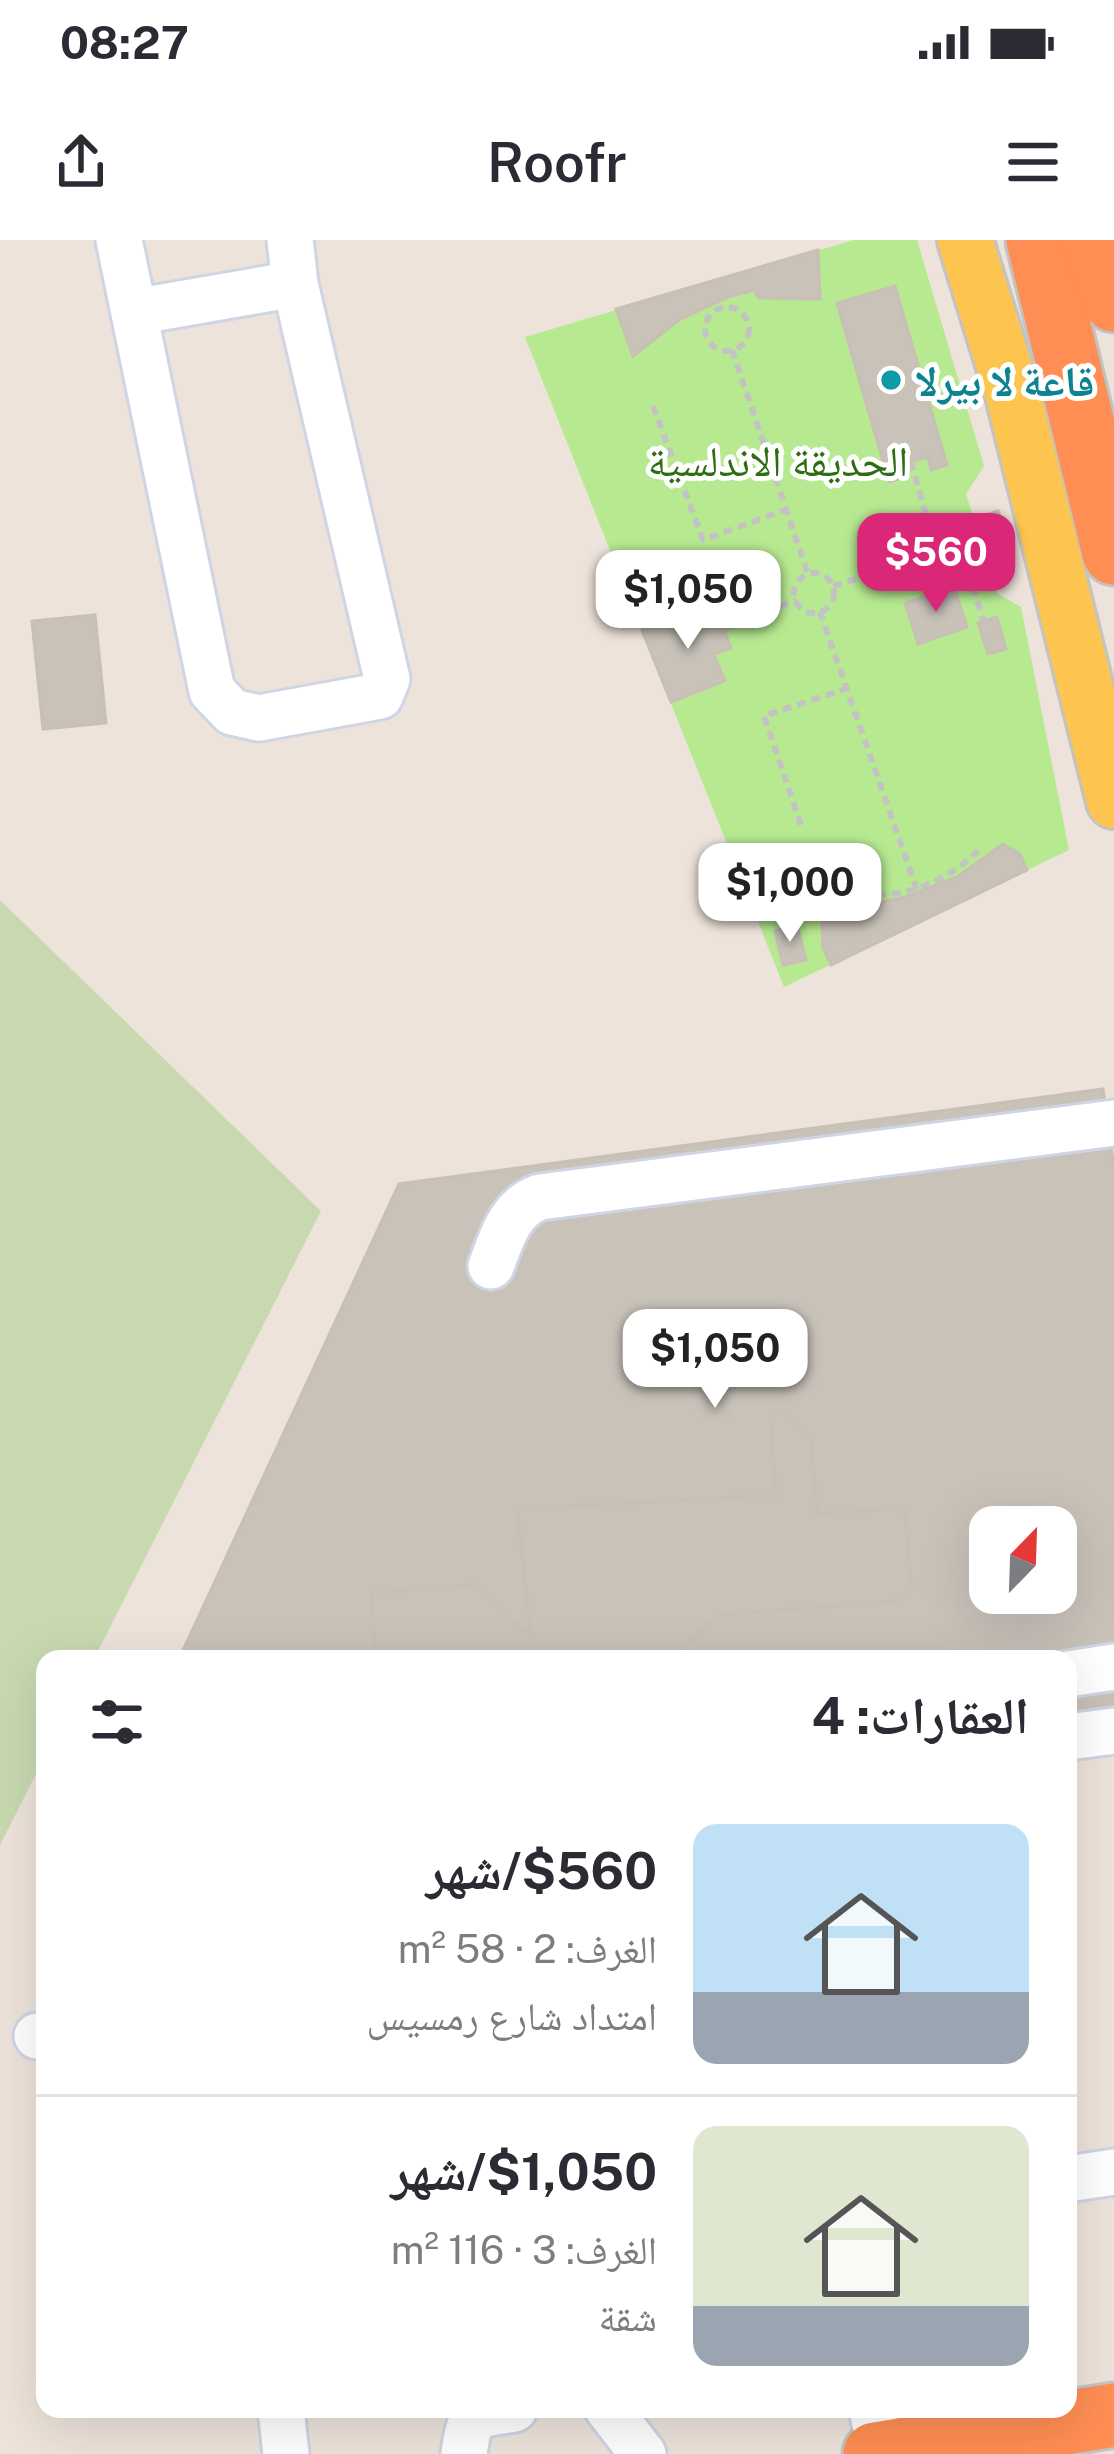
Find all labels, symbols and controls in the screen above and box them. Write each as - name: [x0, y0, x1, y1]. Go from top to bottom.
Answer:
- text: 08:27: [60, 16, 189, 69]
- icon: share: [48, 129, 114, 195]
- icon: menu: [1000, 129, 1066, 195]
- text: Roofr: [487, 131, 627, 194]
- place label: قاعة لا بيرلا: [915, 356, 1094, 405]
- marker: قاعة لا بيرلا: [878, 367, 904, 393]
- park label: الحديقة الاندلسية: [648, 436, 908, 485]
- pin: $560: [865, 513, 1007, 615]
- text: $560: [884, 529, 988, 575]
- pin: $1,050: [590, 550, 786, 652]
- text: $1,050: [623, 566, 753, 612]
- pin: $1,000: [692, 843, 888, 945]
- text: $1,000: [725, 859, 855, 905]
- pin: $1,050: [617, 1309, 813, 1411]
- text: $1,050: [650, 1325, 780, 1371]
- north arrow: [969, 1506, 1077, 1614]
- map controls: [969, 1506, 1077, 1614]
- text: العقارات: 4: [812, 1686, 1029, 1745]
- icon: filters: [84, 1689, 150, 1755]
- text: $560/شهر: [426, 1841, 657, 1900]
- icon: home: [789, 1872, 933, 2016]
- text: الغرف: 2 · 58 m²: [398, 1926, 657, 1972]
- text: امتداد شارع رمسيس: [366, 1993, 657, 2039]
- text: $1,050/شهر: [391, 2142, 657, 2201]
- icon: home: [789, 2174, 933, 2318]
- text: الغرف: 3 · 116 m²: [391, 2227, 657, 2273]
- text: شقة: [599, 2294, 657, 2340]

